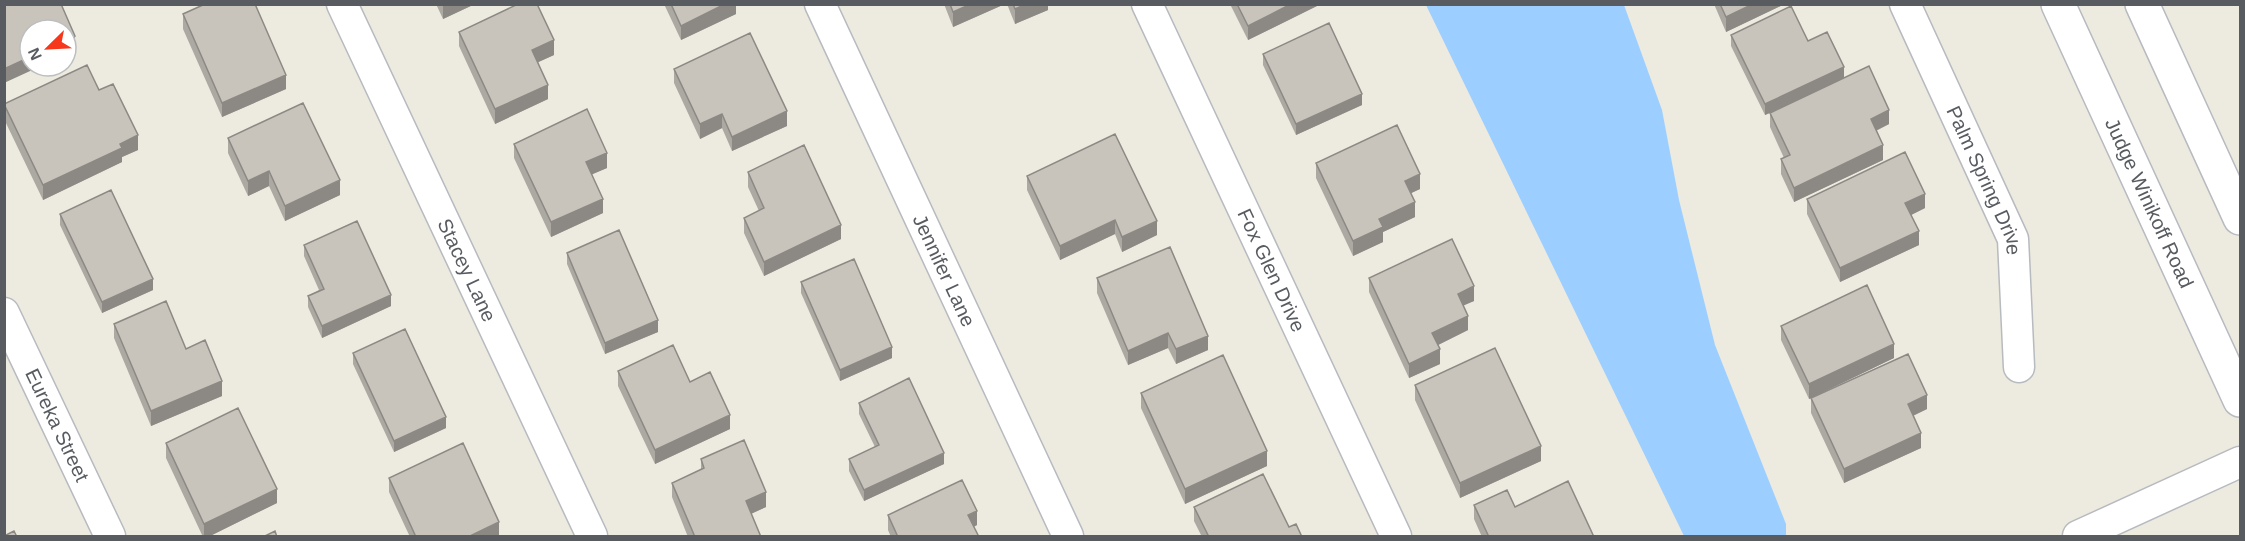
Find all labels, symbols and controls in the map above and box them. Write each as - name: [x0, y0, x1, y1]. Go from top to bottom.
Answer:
- north arrow: [18, 18, 78, 78]
- text: N: [25, 45, 45, 63]
- street label: Palm Spring Drive: [1942, 102, 2025, 256]
- street label: Judge Winikoff Road: [2101, 115, 2198, 291]
- street label: Fox Glen Drive: [1233, 205, 1310, 335]
- street label: Jennifer Lane: [909, 211, 980, 330]
- street label: Stacey Lane: [433, 215, 501, 325]
- street label: Eureka Street: [21, 365, 94, 485]

